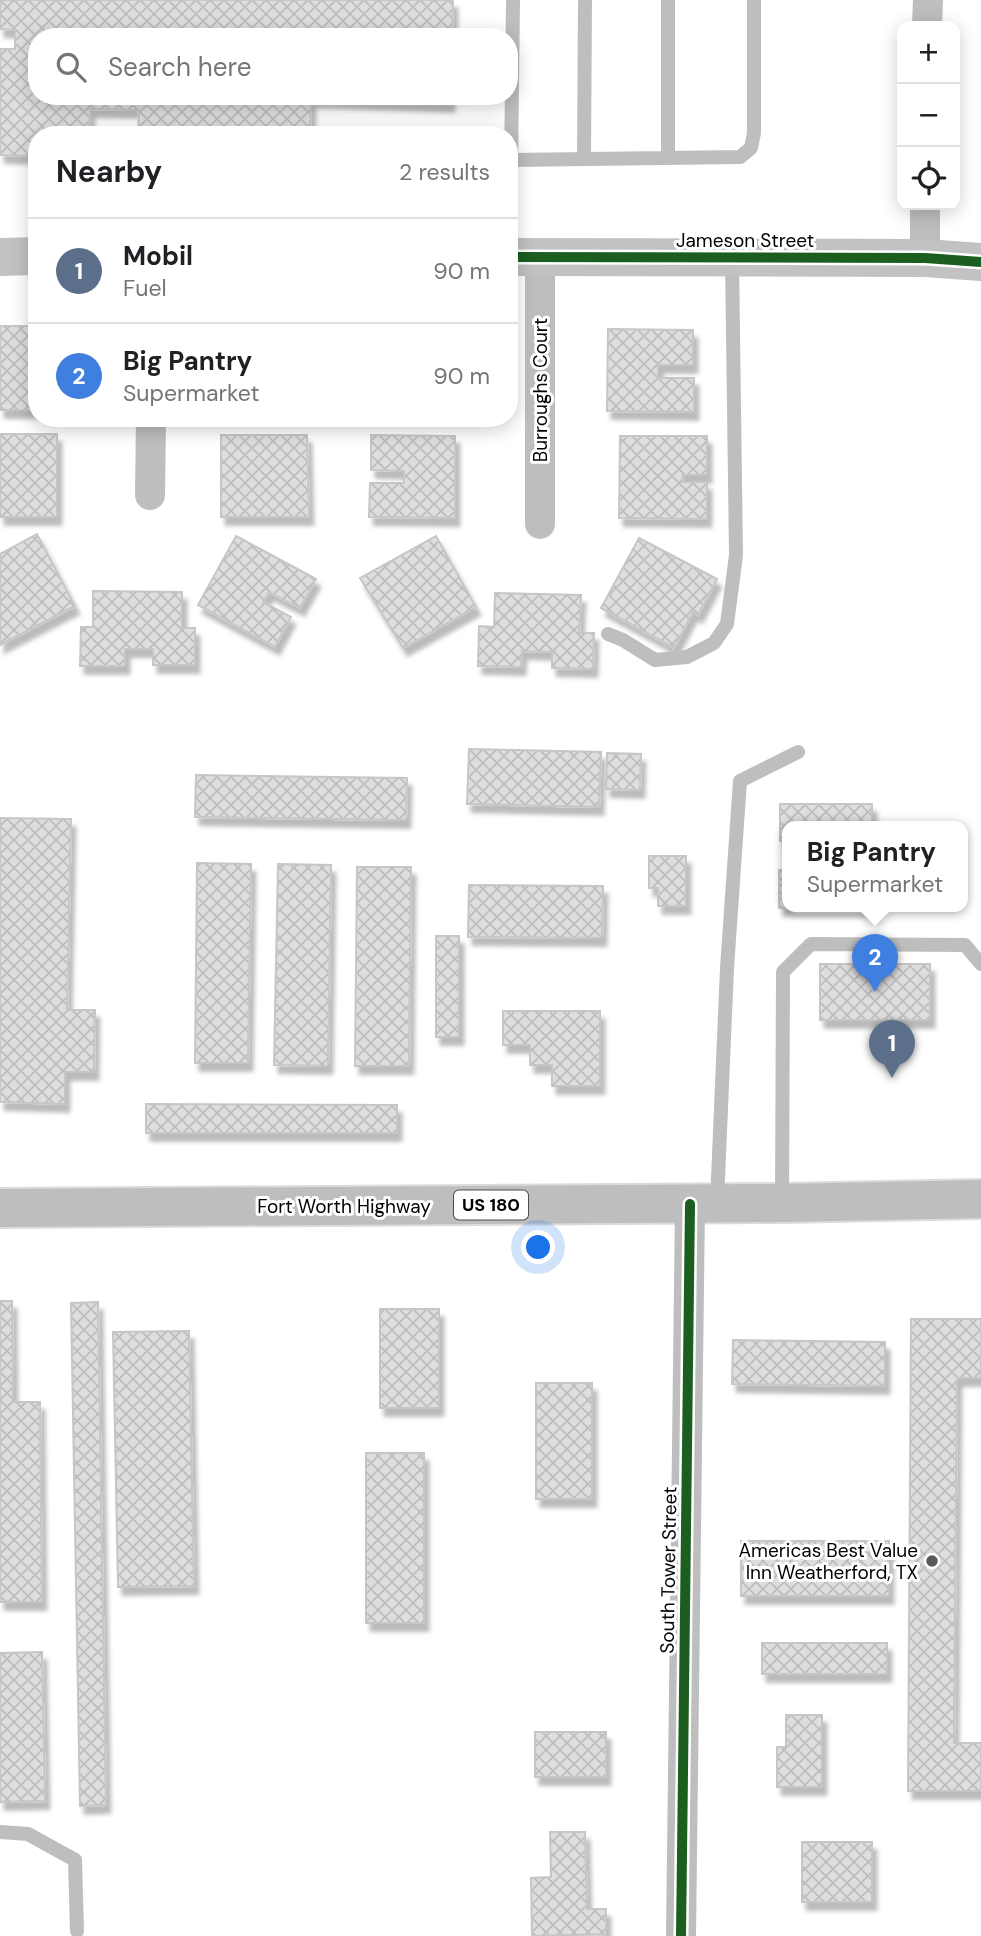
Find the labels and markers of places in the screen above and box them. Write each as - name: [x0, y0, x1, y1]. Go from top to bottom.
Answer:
- pin: 2: [852, 934, 898, 992]
- pin: 1: [869, 1020, 915, 1078]
- place label: Americas Best Value Inn Weatherford, TX: [739, 1538, 918, 1585]
- marker: Americas Best Value Inn Weatherford, TX: [924, 1553, 940, 1569]

